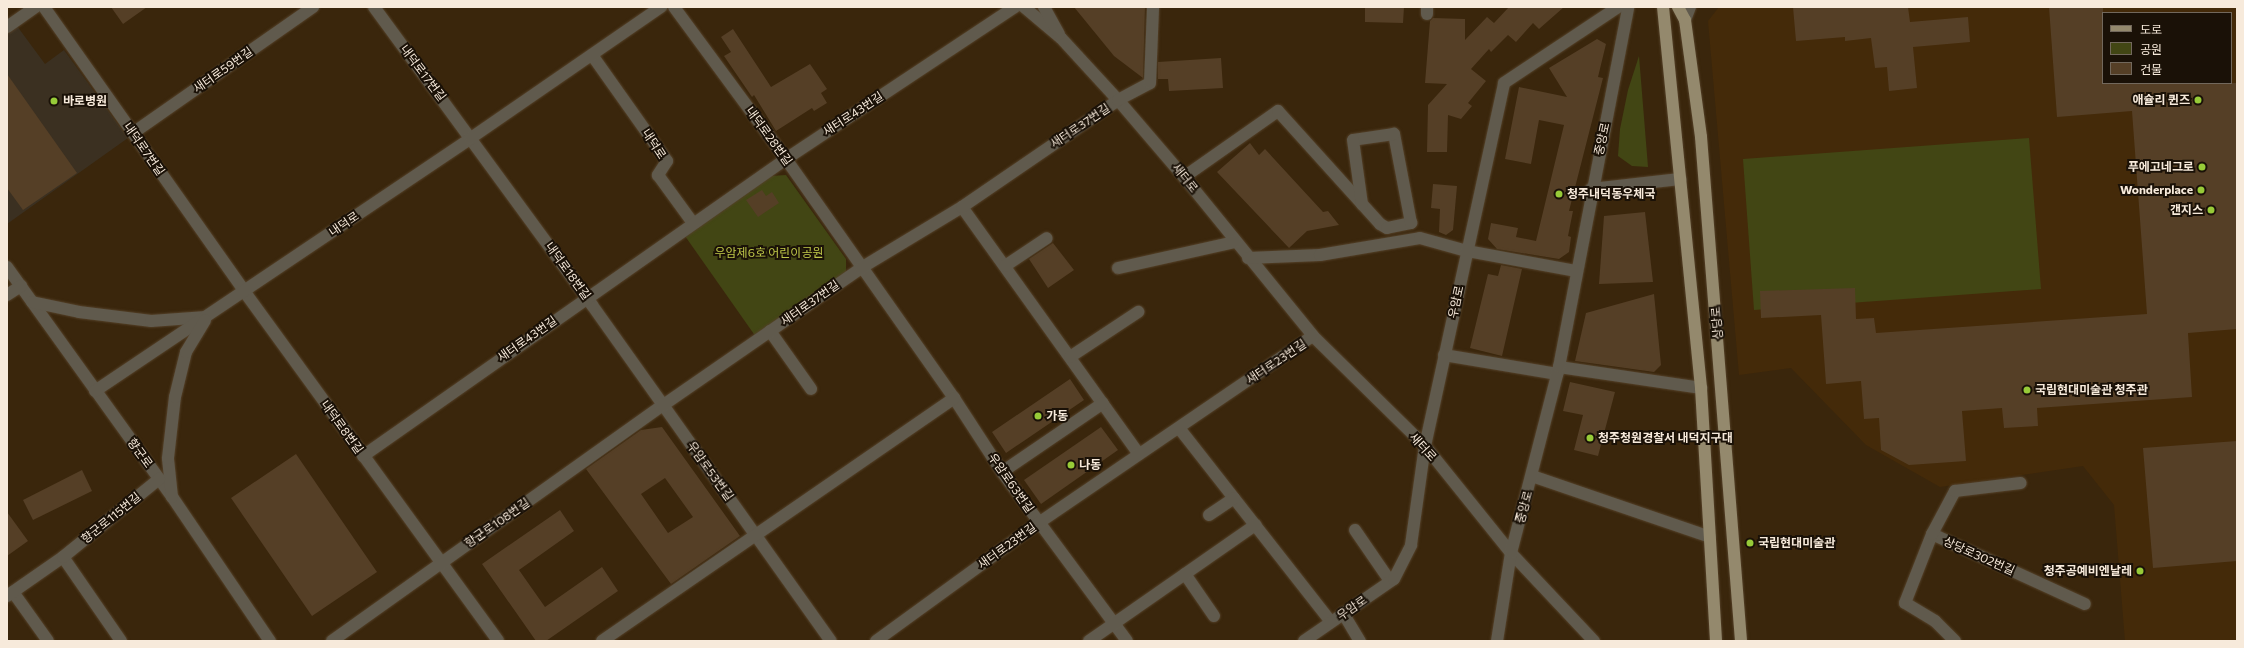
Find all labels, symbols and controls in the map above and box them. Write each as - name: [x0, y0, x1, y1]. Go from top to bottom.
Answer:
- legend: [2102, 12, 2232, 84]
- text: 도로: [2140, 22, 2162, 36]
- street label: 내덕로17번길: [397, 42, 449, 104]
- text: 공원: [2140, 42, 2162, 56]
- street label: 새터로59번길: [190, 44, 256, 96]
- text: 건물: [2140, 62, 2162, 76]
- street label: 새터로43번길: [820, 89, 886, 139]
- place label: 애슐리 퀸즈: [2133, 93, 2190, 107]
- place label: 바로병원: [63, 94, 107, 108]
- marker: 바로병원: [48, 95, 60, 107]
- marker: 애슐리 퀸즈: [2193, 95, 2203, 105]
- street label: 새터로37번길: [1048, 101, 1112, 151]
- street label: 내덕로28번길: [743, 104, 795, 168]
- street label: 내덕로7번길: [120, 120, 168, 178]
- street label: 중앙로: [1592, 121, 1612, 157]
- street label: 내덕로: [639, 126, 669, 162]
- place label: 푸에고네그로: [2128, 160, 2194, 174]
- street label: 새터로: [1169, 161, 1201, 195]
- marker: 푸에고네그로: [2197, 162, 2207, 172]
- place label: Wonderplace: [2120, 183, 2193, 197]
- marker: Wonderplace: [2196, 185, 2206, 195]
- place label: 청주내덕동우체국: [1567, 187, 1655, 201]
- marker: 청주내덕동우체국: [1554, 189, 1564, 199]
- place label: 갠지스: [2170, 203, 2203, 217]
- marker: 갠지스: [2206, 205, 2216, 215]
- street label: 내덕로: [326, 209, 362, 239]
- street label: 내덕로18번길: [542, 239, 594, 303]
- park label: 우암제6호 어린이공원: [715, 246, 823, 260]
- street label: 새터로37번길: [778, 278, 842, 328]
- street label: 우암로: [1446, 284, 1466, 320]
- street label: 상당로: [1708, 306, 1726, 340]
- street label: 새터로43번길: [495, 313, 559, 365]
- street label: 새터로23번길: [1243, 337, 1309, 387]
- place label: 국립현대미술관 청주관: [2035, 383, 2148, 397]
- marker: 국립현대미술관 청주관: [2022, 385, 2032, 395]
- street label: 내덕로8번길: [318, 397, 366, 457]
- place label: 가동: [1046, 409, 1068, 423]
- marker: 가동: [1033, 411, 1043, 421]
- street label: 새터로: [1407, 430, 1439, 464]
- place label: 청주청원경찰서 내덕지구대: [1598, 431, 1733, 445]
- marker: 청주청원경찰서 내덕지구대: [1585, 433, 1595, 443]
- street label: 향군로: [124, 435, 156, 471]
- street label: 우암로53번길: [684, 439, 736, 503]
- street label: 우암로63번길: [985, 450, 1037, 516]
- place label: 나동: [1079, 458, 1101, 472]
- marker: 나동: [1066, 460, 1076, 470]
- street label: 중앙로: [1513, 489, 1535, 525]
- street label: 향군로115번길: [78, 490, 144, 546]
- street label: 향군로108번길: [462, 495, 532, 551]
- street label: 새터로23번길: [975, 520, 1039, 572]
- street label: 상당로302번길: [1941, 534, 2017, 578]
- place label: 국립현대미술관: [1758, 536, 1835, 550]
- marker: 국립현대미술관: [1745, 538, 1755, 548]
- place label: 청주공예비엔날레: [2044, 564, 2132, 578]
- marker: 청주공예비엔날레: [2135, 566, 2145, 576]
- street label: 우암로: [1334, 593, 1370, 623]

